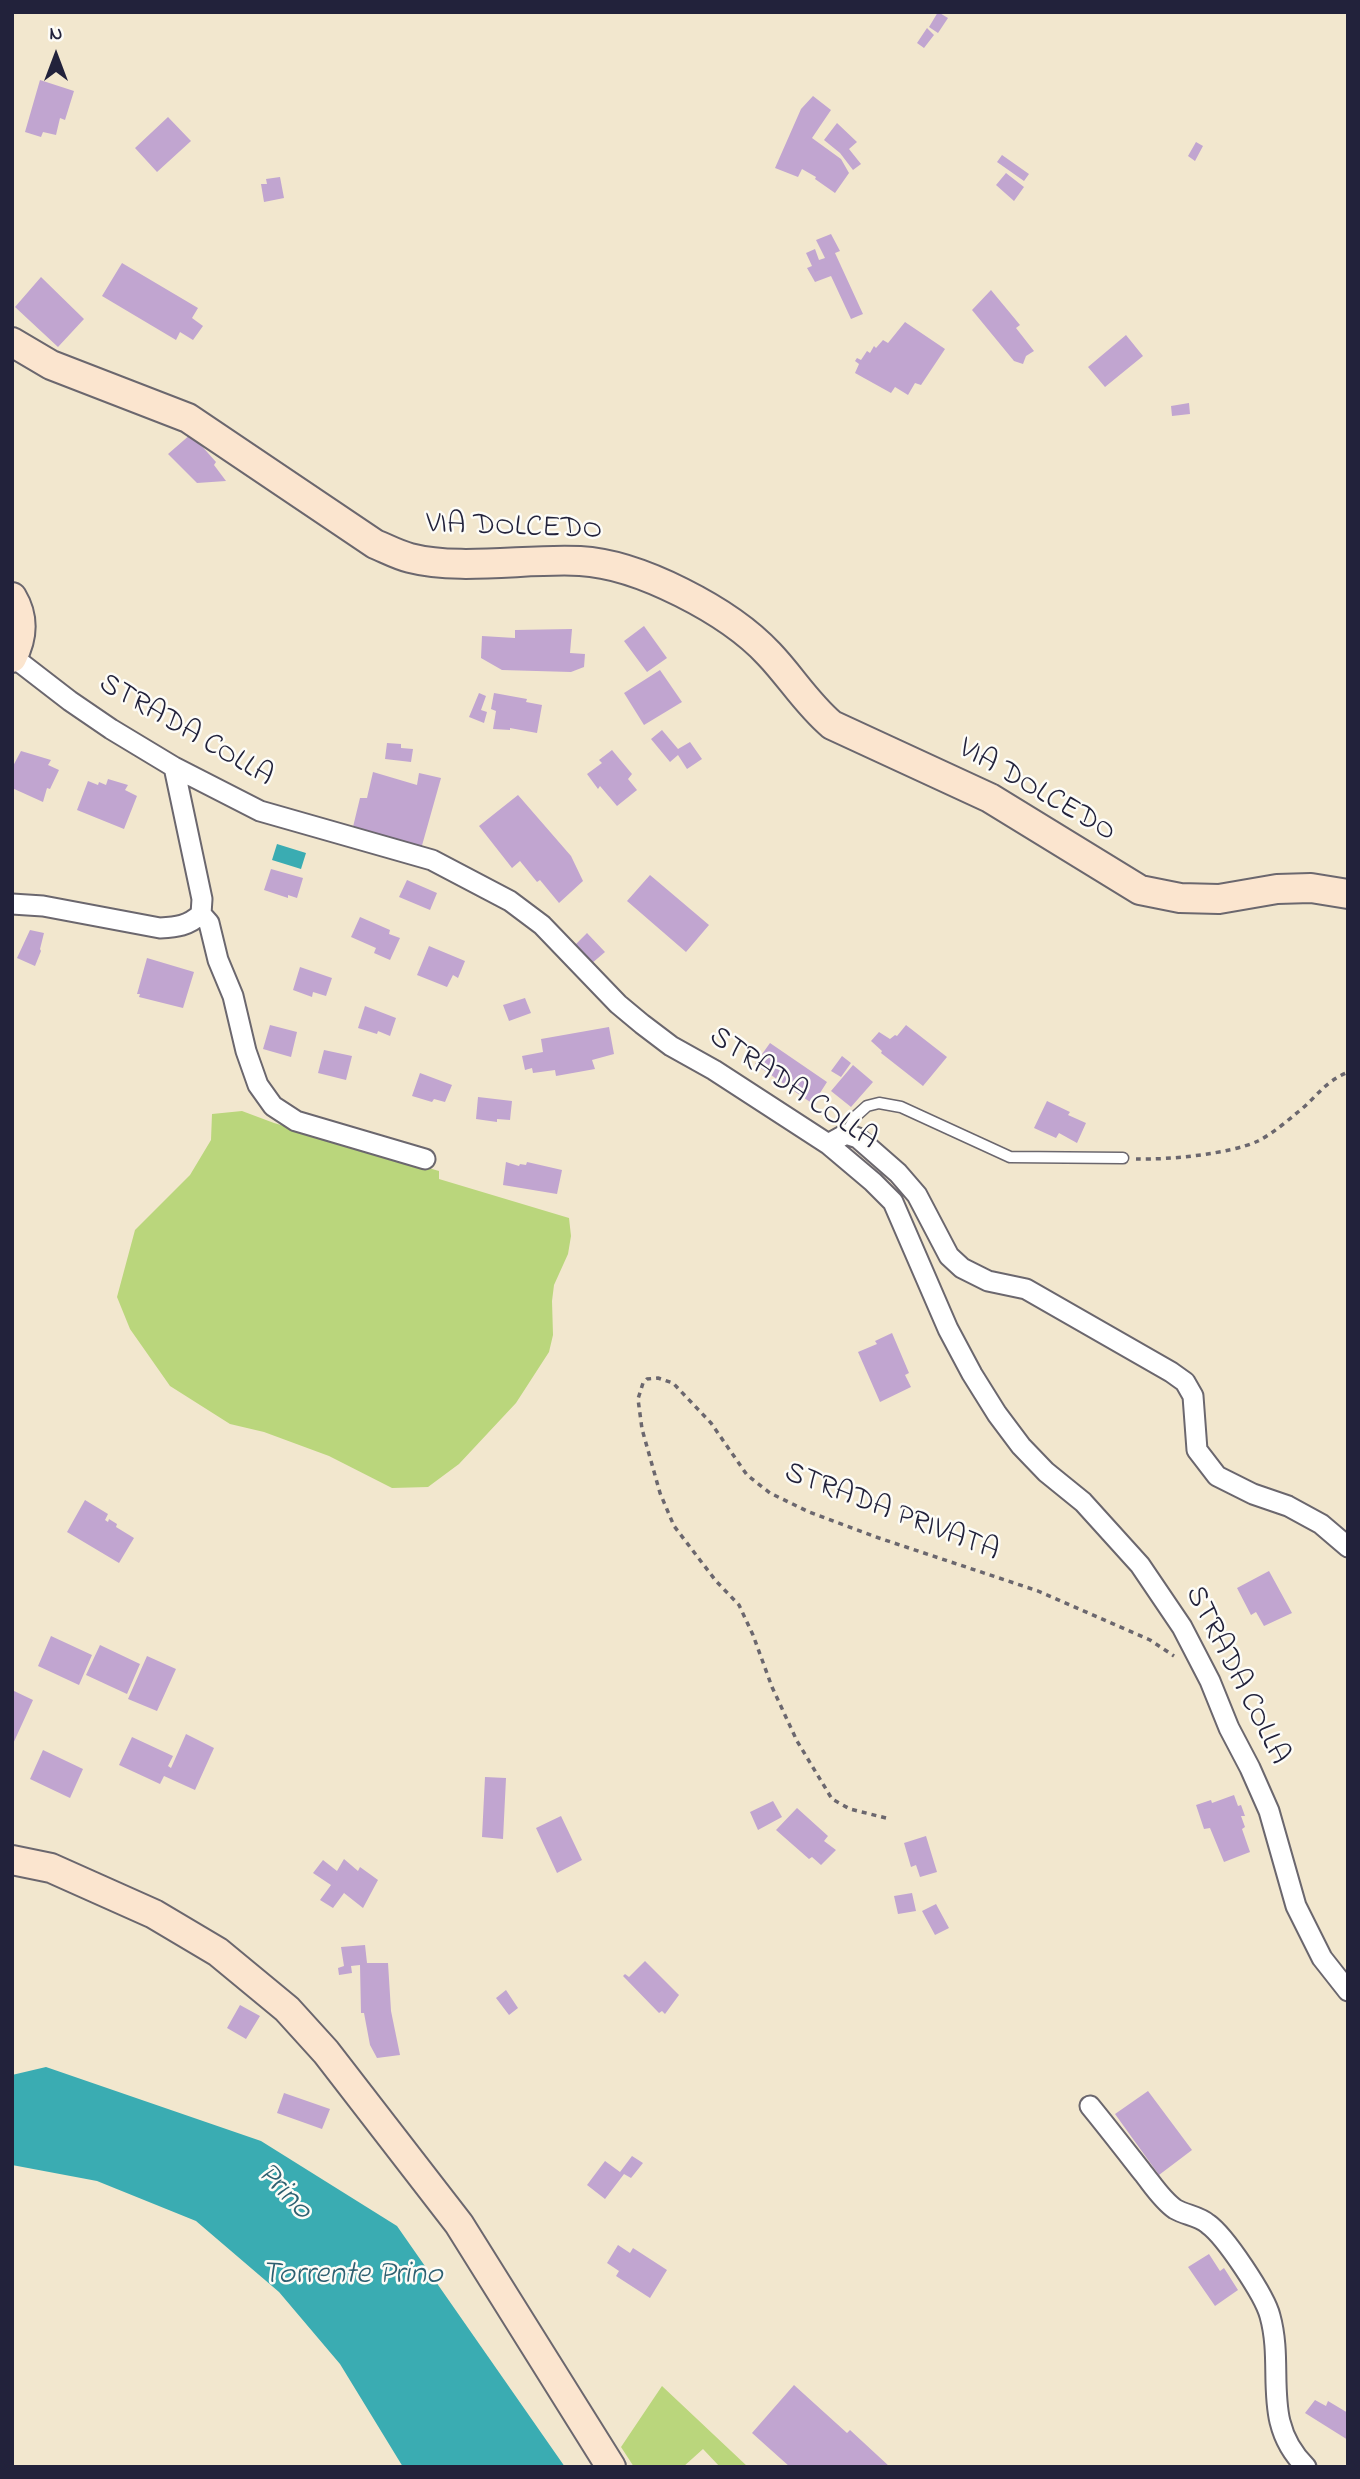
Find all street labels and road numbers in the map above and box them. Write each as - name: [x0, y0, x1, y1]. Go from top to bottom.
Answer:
- street label: VIA DOLCEDO: [425, 508, 603, 550]
- street label: STRADA COLLA: [91, 668, 279, 796]
- street label: VIA DOLCEDO: [951, 732, 1121, 852]
- street label: STRADA COLLA: [701, 1020, 883, 1160]
- street label: STRADA PRIVATA: [779, 1457, 1003, 1571]
- street label: STRADA COLLA: [1175, 1581, 1295, 1771]

